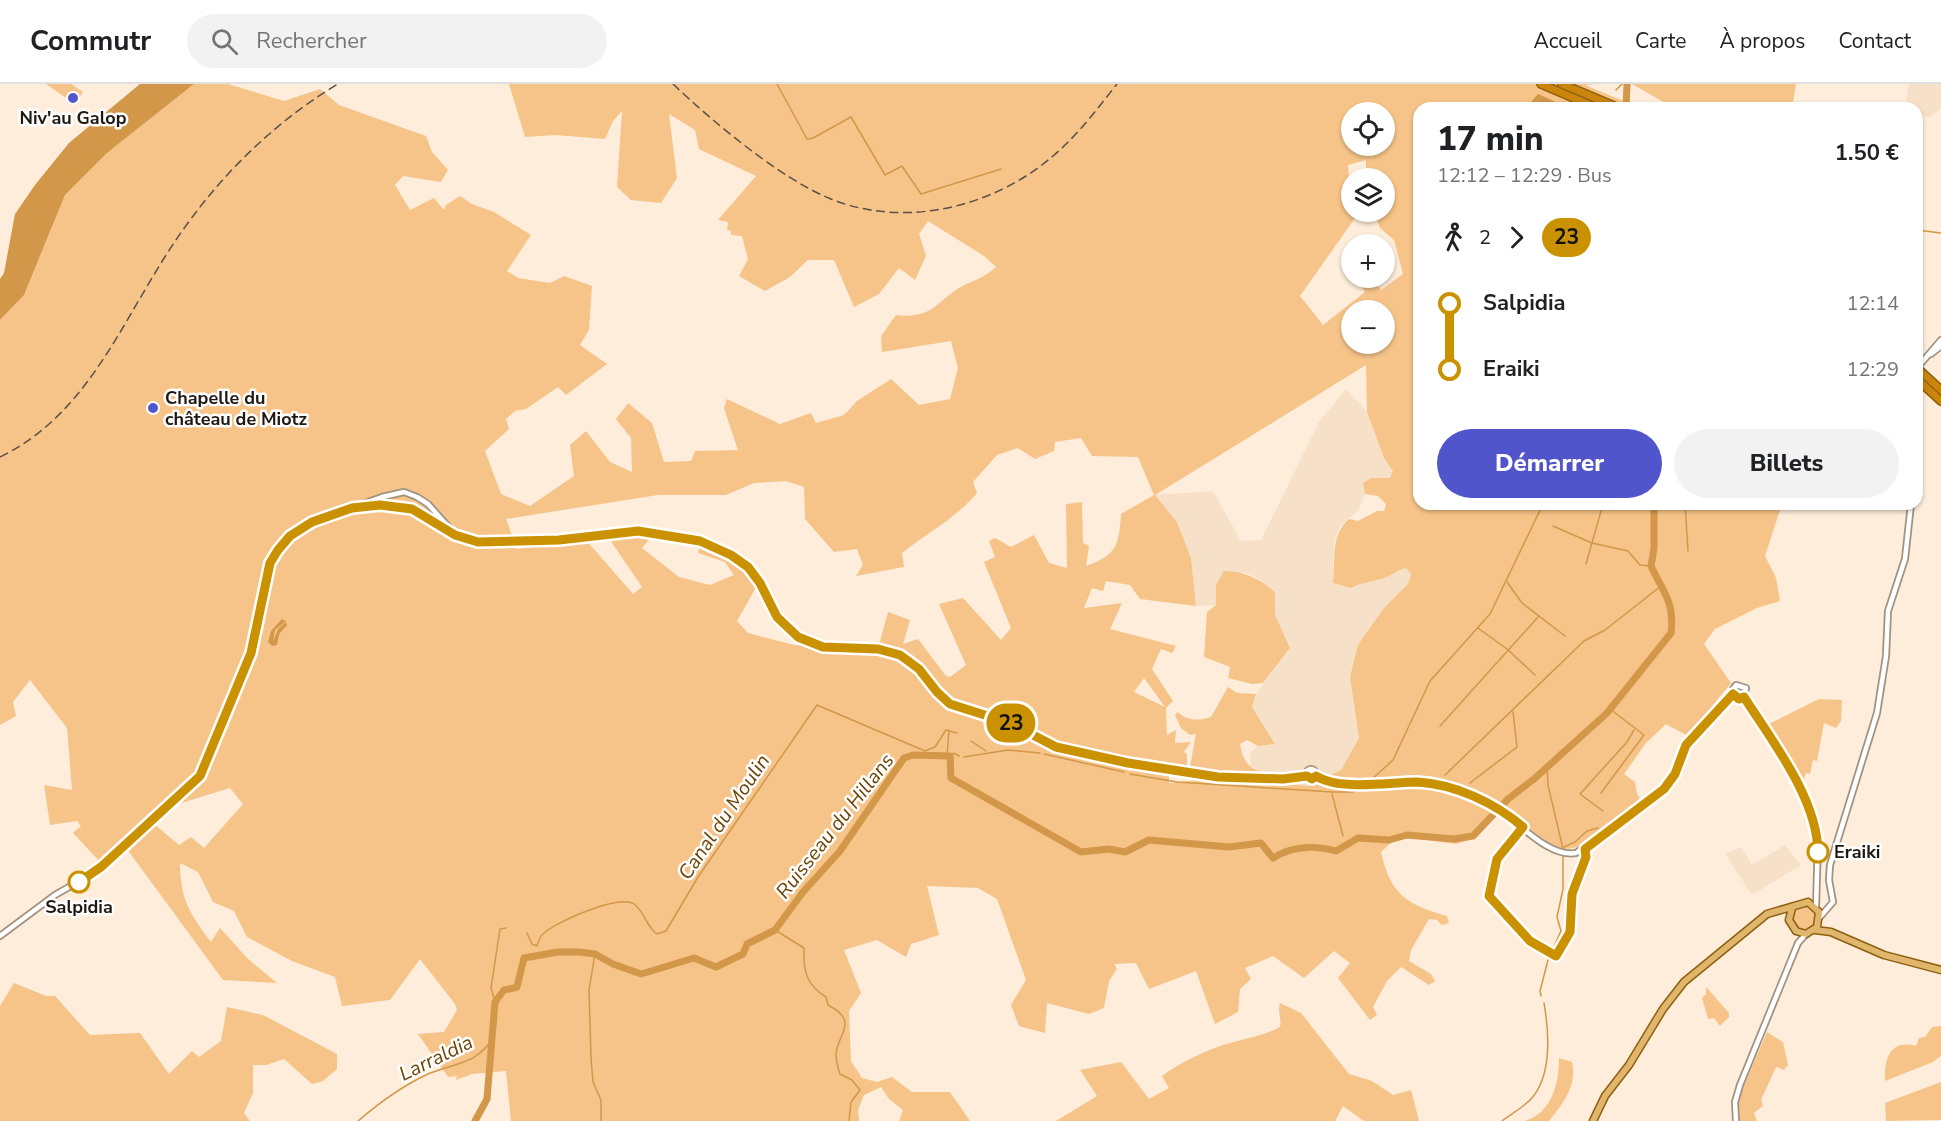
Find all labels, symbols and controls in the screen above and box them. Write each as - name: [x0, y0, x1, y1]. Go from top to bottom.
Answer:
- search box: [187, 14, 607, 68]
- text: Commutr: [30, 22, 151, 60]
- icon: search: [208, 25, 241, 58]
- text: Rechercher: [256, 26, 367, 56]
- text: Accueil: [1533, 27, 1602, 55]
- text: Carte: [1635, 27, 1686, 55]
- text: À propos: [1719, 27, 1805, 55]
- text: Contact: [1838, 27, 1911, 55]
- marker: Niv'au Galop: [66, 91, 80, 105]
- map controls: [1341, 102, 1395, 354]
- button: locate: [1341, 102, 1395, 156]
- place label: Niv'au Galop: [20, 106, 127, 130]
- text: 17 min: [1437, 117, 1544, 162]
- text: 1.50 €: [1835, 138, 1899, 168]
- text: 12:12 – 12:29 · Bus: [1437, 162, 1612, 189]
- button: layers: [1341, 168, 1395, 222]
- icon: walk: [1437, 221, 1470, 254]
- icon: forward: [1500, 221, 1533, 254]
- text: 23: [1554, 223, 1579, 251]
- text: 2: [1479, 224, 1491, 251]
- button: +: [1341, 234, 1395, 288]
- text: Salpidia: [1483, 288, 1566, 318]
- text: 12:14: [1846, 290, 1899, 317]
- button: −: [1341, 300, 1395, 354]
- text: Eraiki: [1483, 354, 1540, 384]
- text: 12:29: [1846, 356, 1899, 383]
- place label: Chapelle du château de Miotz: [165, 386, 307, 431]
- marker: Chapelle du château de Miotz: [146, 401, 160, 415]
- button: Démarrer: [1437, 429, 1662, 498]
- button: Billets: [1674, 429, 1899, 498]
- line badge: 23: [984, 704, 1038, 742]
- text: 23: [998, 709, 1024, 737]
- water label: Ruisseau du Hillans: [770, 748, 900, 904]
- water label: Canal du Moulin: [672, 749, 776, 885]
- place label: Eraiki: [1834, 840, 1880, 864]
- marker: Eraiki: [1807, 841, 1829, 863]
- marker: Salpidia: [68, 871, 90, 893]
- place label: Salpidia: [45, 895, 113, 919]
- water label: Larraldia: [395, 1029, 477, 1087]

